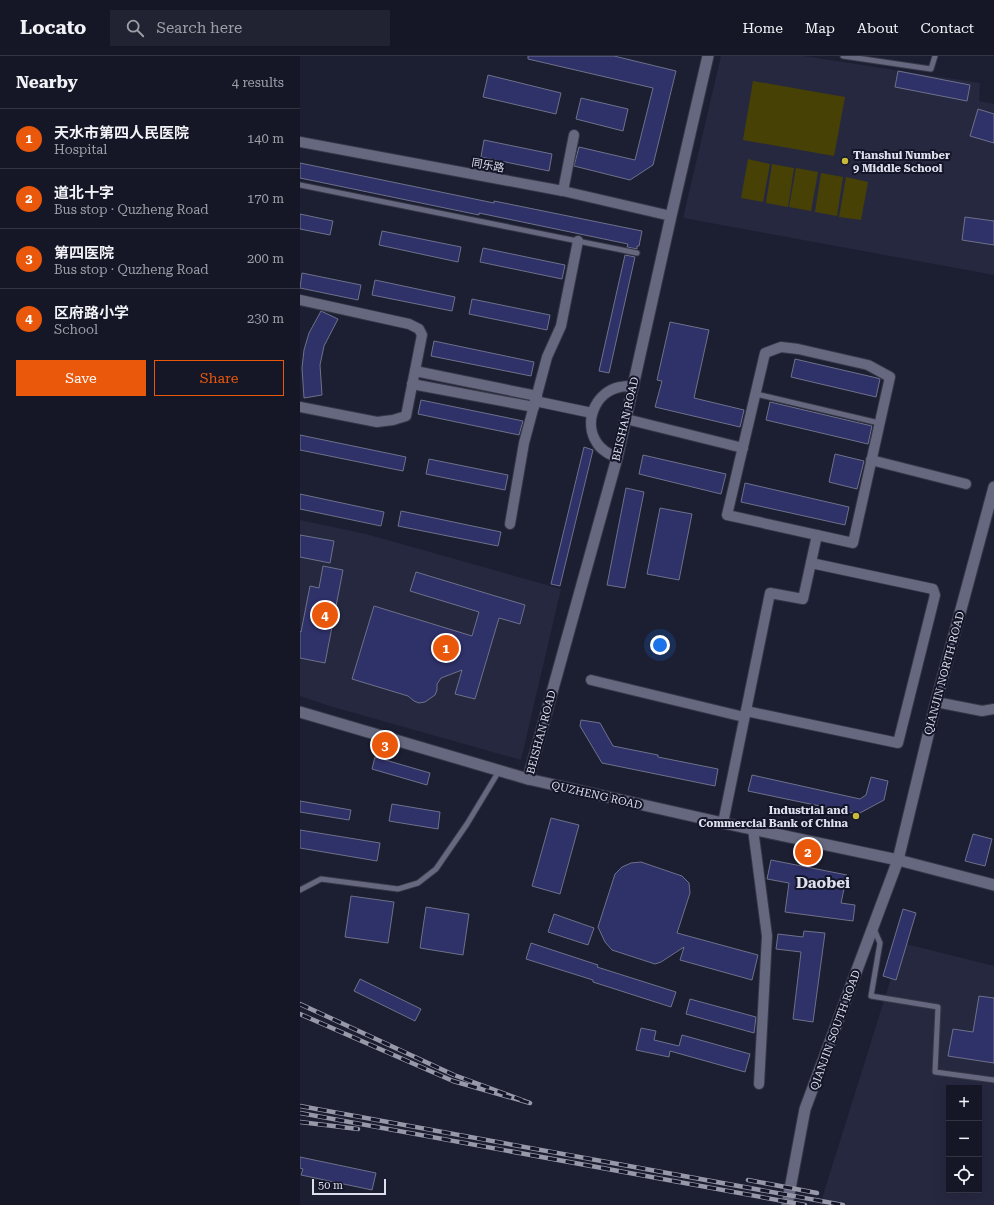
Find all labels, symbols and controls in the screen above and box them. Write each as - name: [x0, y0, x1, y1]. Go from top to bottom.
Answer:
- search box: [110, 10, 390, 46]
- text: Locato: [20, 16, 86, 39]
- icon: search: [124, 17, 146, 39]
- text: Search here: [156, 19, 242, 37]
- text: Home: [742, 20, 783, 36]
- text: Map: [805, 20, 835, 36]
- text: About: [857, 20, 899, 36]
- text: Contact: [921, 20, 974, 36]
- text: Nearby: [16, 72, 78, 92]
- text: 4 results: [232, 75, 284, 90]
- text: 天水市第四人民医院: [54, 124, 189, 142]
- text: 1: [25, 131, 33, 146]
- text: 140 m: [247, 131, 284, 146]
- text: Hospital: [54, 142, 107, 157]
- place label: Tianshui Number 9 Middle School: [853, 149, 950, 175]
- street label: 同乐路: [471, 156, 505, 175]
- marker: Tianshui Number 9 Middle School: [840, 156, 850, 166]
- text: 道北十字: [54, 184, 114, 202]
- text: 2: [25, 191, 33, 206]
- text: 170 m: [247, 191, 284, 206]
- text: Bus stop · Quzheng Road: [54, 202, 208, 217]
- text: 第四医院: [54, 244, 114, 262]
- text: 3: [25, 251, 33, 266]
- text: 200 m: [247, 251, 284, 266]
- text: Bus stop · Quzheng Road: [54, 262, 208, 277]
- text: 区府路小学: [54, 304, 129, 322]
- text: 4: [25, 311, 33, 326]
- text: 230 m: [247, 311, 284, 326]
- text: School: [54, 322, 98, 337]
- button: Save: [16, 360, 146, 396]
- button: Share: [154, 360, 284, 396]
- street label: BEISHAN ROAD: [609, 376, 642, 463]
- pin: 4: [312, 600, 338, 630]
- street label: QIANJIN NORTH ROAD: [922, 610, 967, 736]
- pin: 1: [433, 633, 459, 663]
- your location: [650, 635, 670, 655]
- street label: BEISHAN ROAD: [524, 689, 559, 775]
- pin: 3: [372, 730, 398, 760]
- street label: QUZHENG ROAD: [550, 779, 644, 812]
- place label: Industrial and Commercial Bank of China: [698, 804, 849, 830]
- marker: Industrial and Commercial Bank of China: [851, 811, 861, 821]
- pin: 2: [795, 837, 821, 867]
- district label: Daobei: [796, 874, 850, 892]
- street label: QIANJIN SOUTH ROAD: [808, 968, 863, 1092]
- map controls: [946, 1085, 982, 1193]
- button: +: [946, 1085, 982, 1121]
- button: −: [946, 1121, 982, 1157]
- button: locate: [946, 1157, 982, 1193]
- scale bar: [312, 1177, 386, 1196]
- text: 50 m: [318, 1179, 343, 1192]

